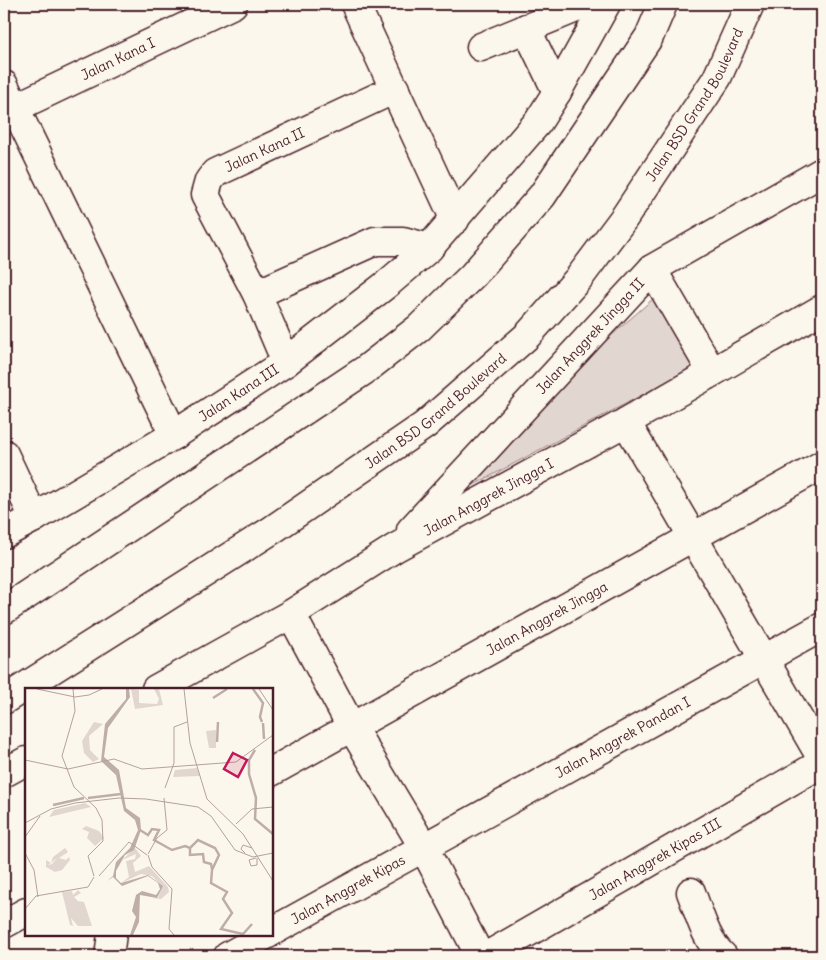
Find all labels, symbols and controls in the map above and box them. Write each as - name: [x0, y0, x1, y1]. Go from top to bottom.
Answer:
- street label: Jalan BSD Grand Boulevard: [642, 25, 747, 185]
- street label: Jalan Kana I: [78, 34, 158, 84]
- street label: Jalan Kana II: [222, 124, 307, 176]
- street label: Jalan Anggrek Jingga II: [532, 274, 648, 398]
- street label: Jalan BSD Grand Boulevard: [362, 349, 510, 472]
- street label: Jalan Kana III: [195, 360, 282, 425]
- street label: Jalan Anggrek Jingga I: [420, 454, 557, 540]
- street label: Jalan Anggrek Jingga: [483, 577, 611, 659]
- inset map: [25, 688, 272, 935]
- street label: Jalan Anggrek Pandan I: [552, 693, 693, 782]
- street label: Jalan Anggrek Kipas III: [586, 814, 724, 904]
- street label: Jalan Anggrek Kipas: [288, 851, 408, 928]

